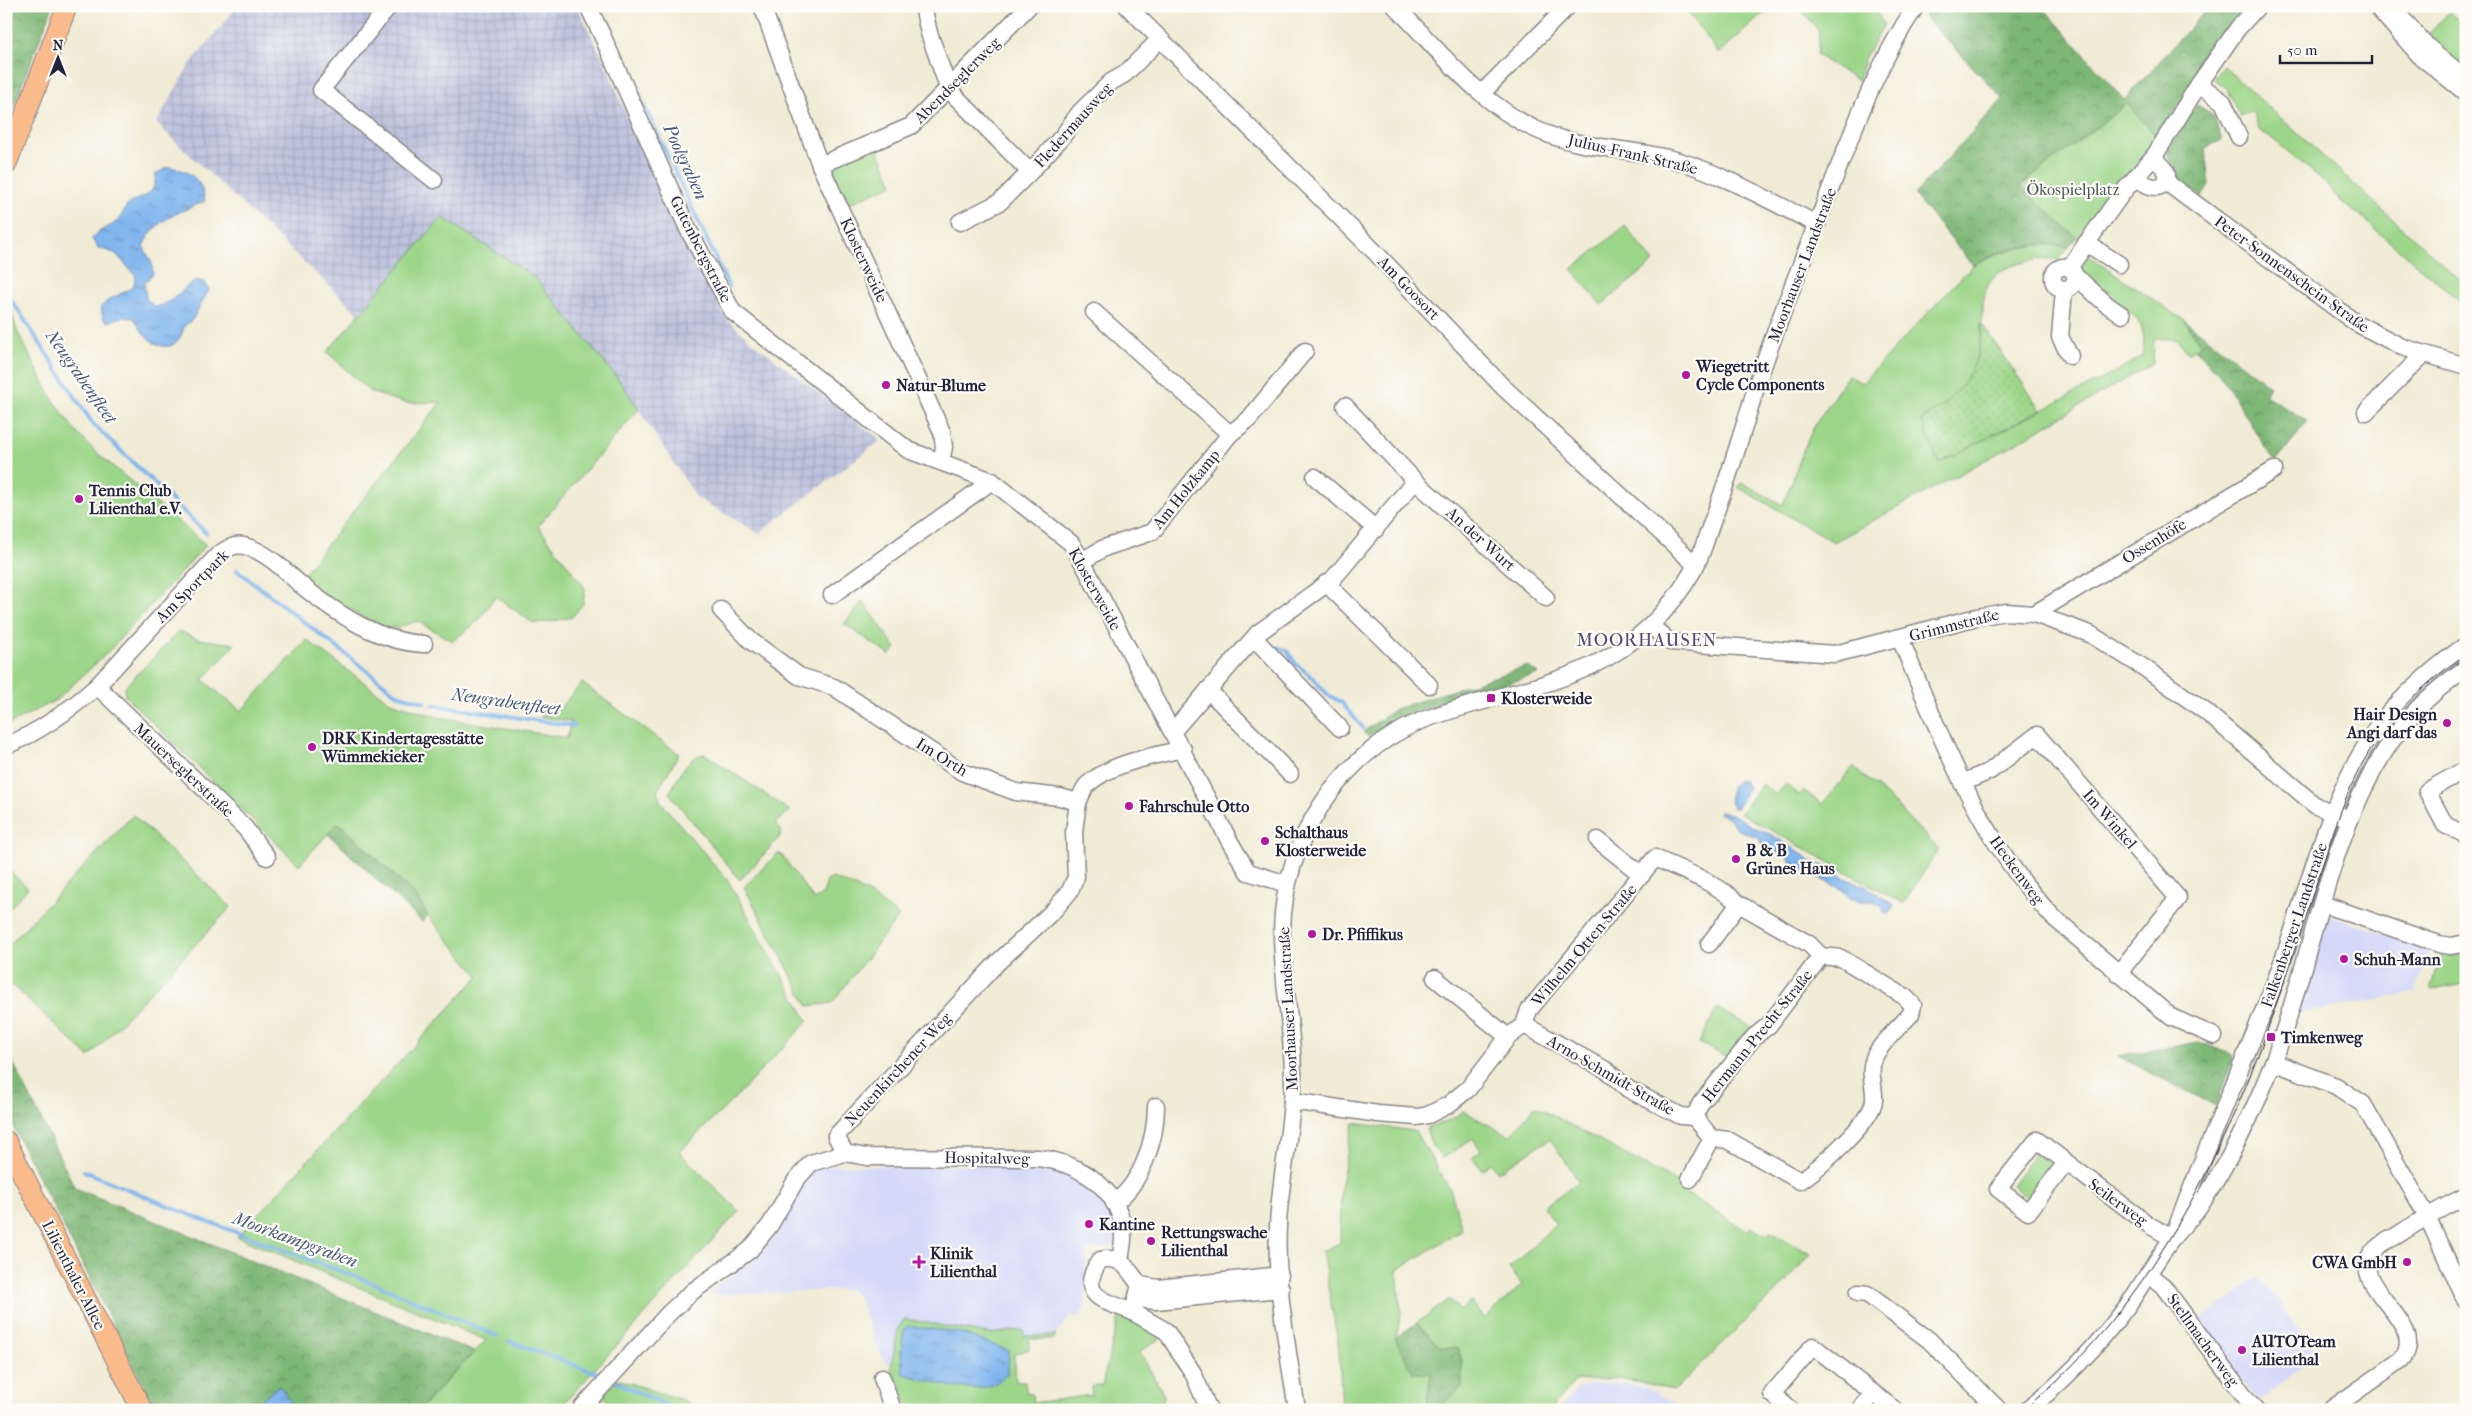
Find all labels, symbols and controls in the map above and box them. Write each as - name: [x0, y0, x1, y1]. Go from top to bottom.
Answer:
- north arrow: [32, 32, 82, 82]
- scale bar: [2280, 32, 2372, 64]
- street label: Abendseglerweg: [909, 33, 1004, 128]
- text: N: [53, 37, 64, 54]
- text: 50 m: [2287, 41, 2318, 59]
- street label: Fledermausweg: [1030, 78, 1116, 171]
- water label: Poolgraben: [658, 120, 712, 203]
- street label: Julius-Frank-Straße: [1564, 129, 1700, 178]
- park label: Ökospielplatz: [2026, 180, 2120, 199]
- street label: Moorhauser Landstraße: [1764, 185, 1840, 345]
- street label: Gutenbergstraße: [666, 192, 736, 306]
- street label: Peter-Sonnenschein-Straße: [2211, 211, 2373, 337]
- street label: Klosterweide: [836, 215, 892, 305]
- street label: Am Goosort: [1373, 251, 1444, 324]
- water label: Neugrabenfleet: [40, 325, 122, 429]
- place label: Wiegetritt Cycle Components: [1695, 357, 1824, 395]
- marker: Wiegetritt Cycle Components: [1680, 369, 1692, 381]
- place label: Natur-Blume: [896, 376, 986, 395]
- marker: Natur-Blume: [880, 379, 892, 391]
- street label: Am Holzkamp: [1148, 445, 1224, 533]
- place label: Tennis Club Lilienthal e.V.: [88, 481, 182, 518]
- marker: Tennis Club Lilienthal e.V.: [73, 493, 85, 505]
- street label: An der Wurt: [1442, 502, 1520, 575]
- street label: Ossenhöfe: [2118, 514, 2190, 568]
- street label: Klosterweide: [1065, 544, 1125, 634]
- street label: Am Sportpark: [151, 545, 233, 627]
- street label: Grimmstraße: [1907, 605, 2001, 645]
- district label: MOORHAUSEN: [1576, 630, 1718, 651]
- water label: Neugrabenfleet: [449, 684, 563, 720]
- place label: Klosterweide: [1501, 689, 1592, 708]
- marker: Klosterweide: [1485, 692, 1497, 704]
- place label: Hair Design Angi darf das: [2346, 705, 2438, 743]
- marker: Hair Design Angi darf das: [2441, 717, 2453, 729]
- street label: Mauerseglerstraße: [130, 719, 238, 821]
- place label: DRK Kindertagesstätte Wümmekieker: [321, 729, 484, 766]
- street label: Im Orth: [913, 734, 971, 780]
- marker: DRK Kindertagesstätte Wümmekieker: [306, 741, 318, 753]
- street label: Im Winkel: [2079, 785, 2141, 853]
- place label: Fahrschule Otto: [1138, 797, 1249, 816]
- marker: Fahrschule Otto: [1123, 800, 1135, 812]
- place label: Schalthaus Klosterweide: [1275, 823, 1366, 860]
- street label: Heckenweg: [1986, 832, 2049, 908]
- marker: Schalthaus Klosterweide: [1259, 835, 1271, 847]
- street label: Falkenberger Landstraße: [2257, 840, 2331, 1010]
- place label: B & B Grünes Haus: [1746, 841, 1835, 878]
- marker: B & B Grünes Haus: [1730, 853, 1742, 865]
- street label: Wilhelm-Otten-Straße: [1527, 880, 1641, 1011]
- place label: Dr. Pfiffikus: [1322, 925, 1403, 944]
- street label: Moorhauser Landstraße: [1274, 926, 1302, 1091]
- marker: Dr. Pfiffikus: [1306, 928, 1318, 940]
- place label: Schuh-Mann: [2354, 950, 2442, 969]
- marker: Schuh-Mann: [2338, 953, 2350, 965]
- street label: Hermann-Precht-Straße: [1698, 966, 1816, 1106]
- street label: Neuenkirchener Weg: [841, 1008, 956, 1130]
- place label: Timkenweg: [2280, 1028, 2363, 1048]
- street label: Arno-Schmidt-Straße: [1543, 1030, 1678, 1119]
- marker: Timkenweg: [2265, 1031, 2277, 1043]
- street label: Hospitalweg: [944, 1148, 1030, 1168]
- street label: Seilerweg: [2085, 1174, 2151, 1230]
- water label: Moorkampgraben: [228, 1207, 360, 1272]
- place label: Kantine: [1099, 1215, 1155, 1234]
- street label: Lilienthaler Allee: [38, 1217, 110, 1333]
- marker: Kantine: [1083, 1218, 1095, 1230]
- place label: Rettungswache Lilienthal: [1161, 1223, 1268, 1260]
- marker: Rettungswache Lilienthal: [1145, 1235, 1157, 1247]
- place label: Klinik Lilienthal: [930, 1244, 998, 1281]
- place label: CWA GmbH: [2312, 1253, 2397, 1272]
- marker: Klinik Lilienthal: [912, 1255, 926, 1269]
- marker: CWA GmbH: [2401, 1256, 2413, 1268]
- street label: Stellmacherweg: [2163, 1290, 2243, 1391]
- place label: AUTOTeam Lilienthal: [2251, 1332, 2336, 1369]
- marker: AUTOTeam Lilienthal: [2236, 1344, 2248, 1356]

